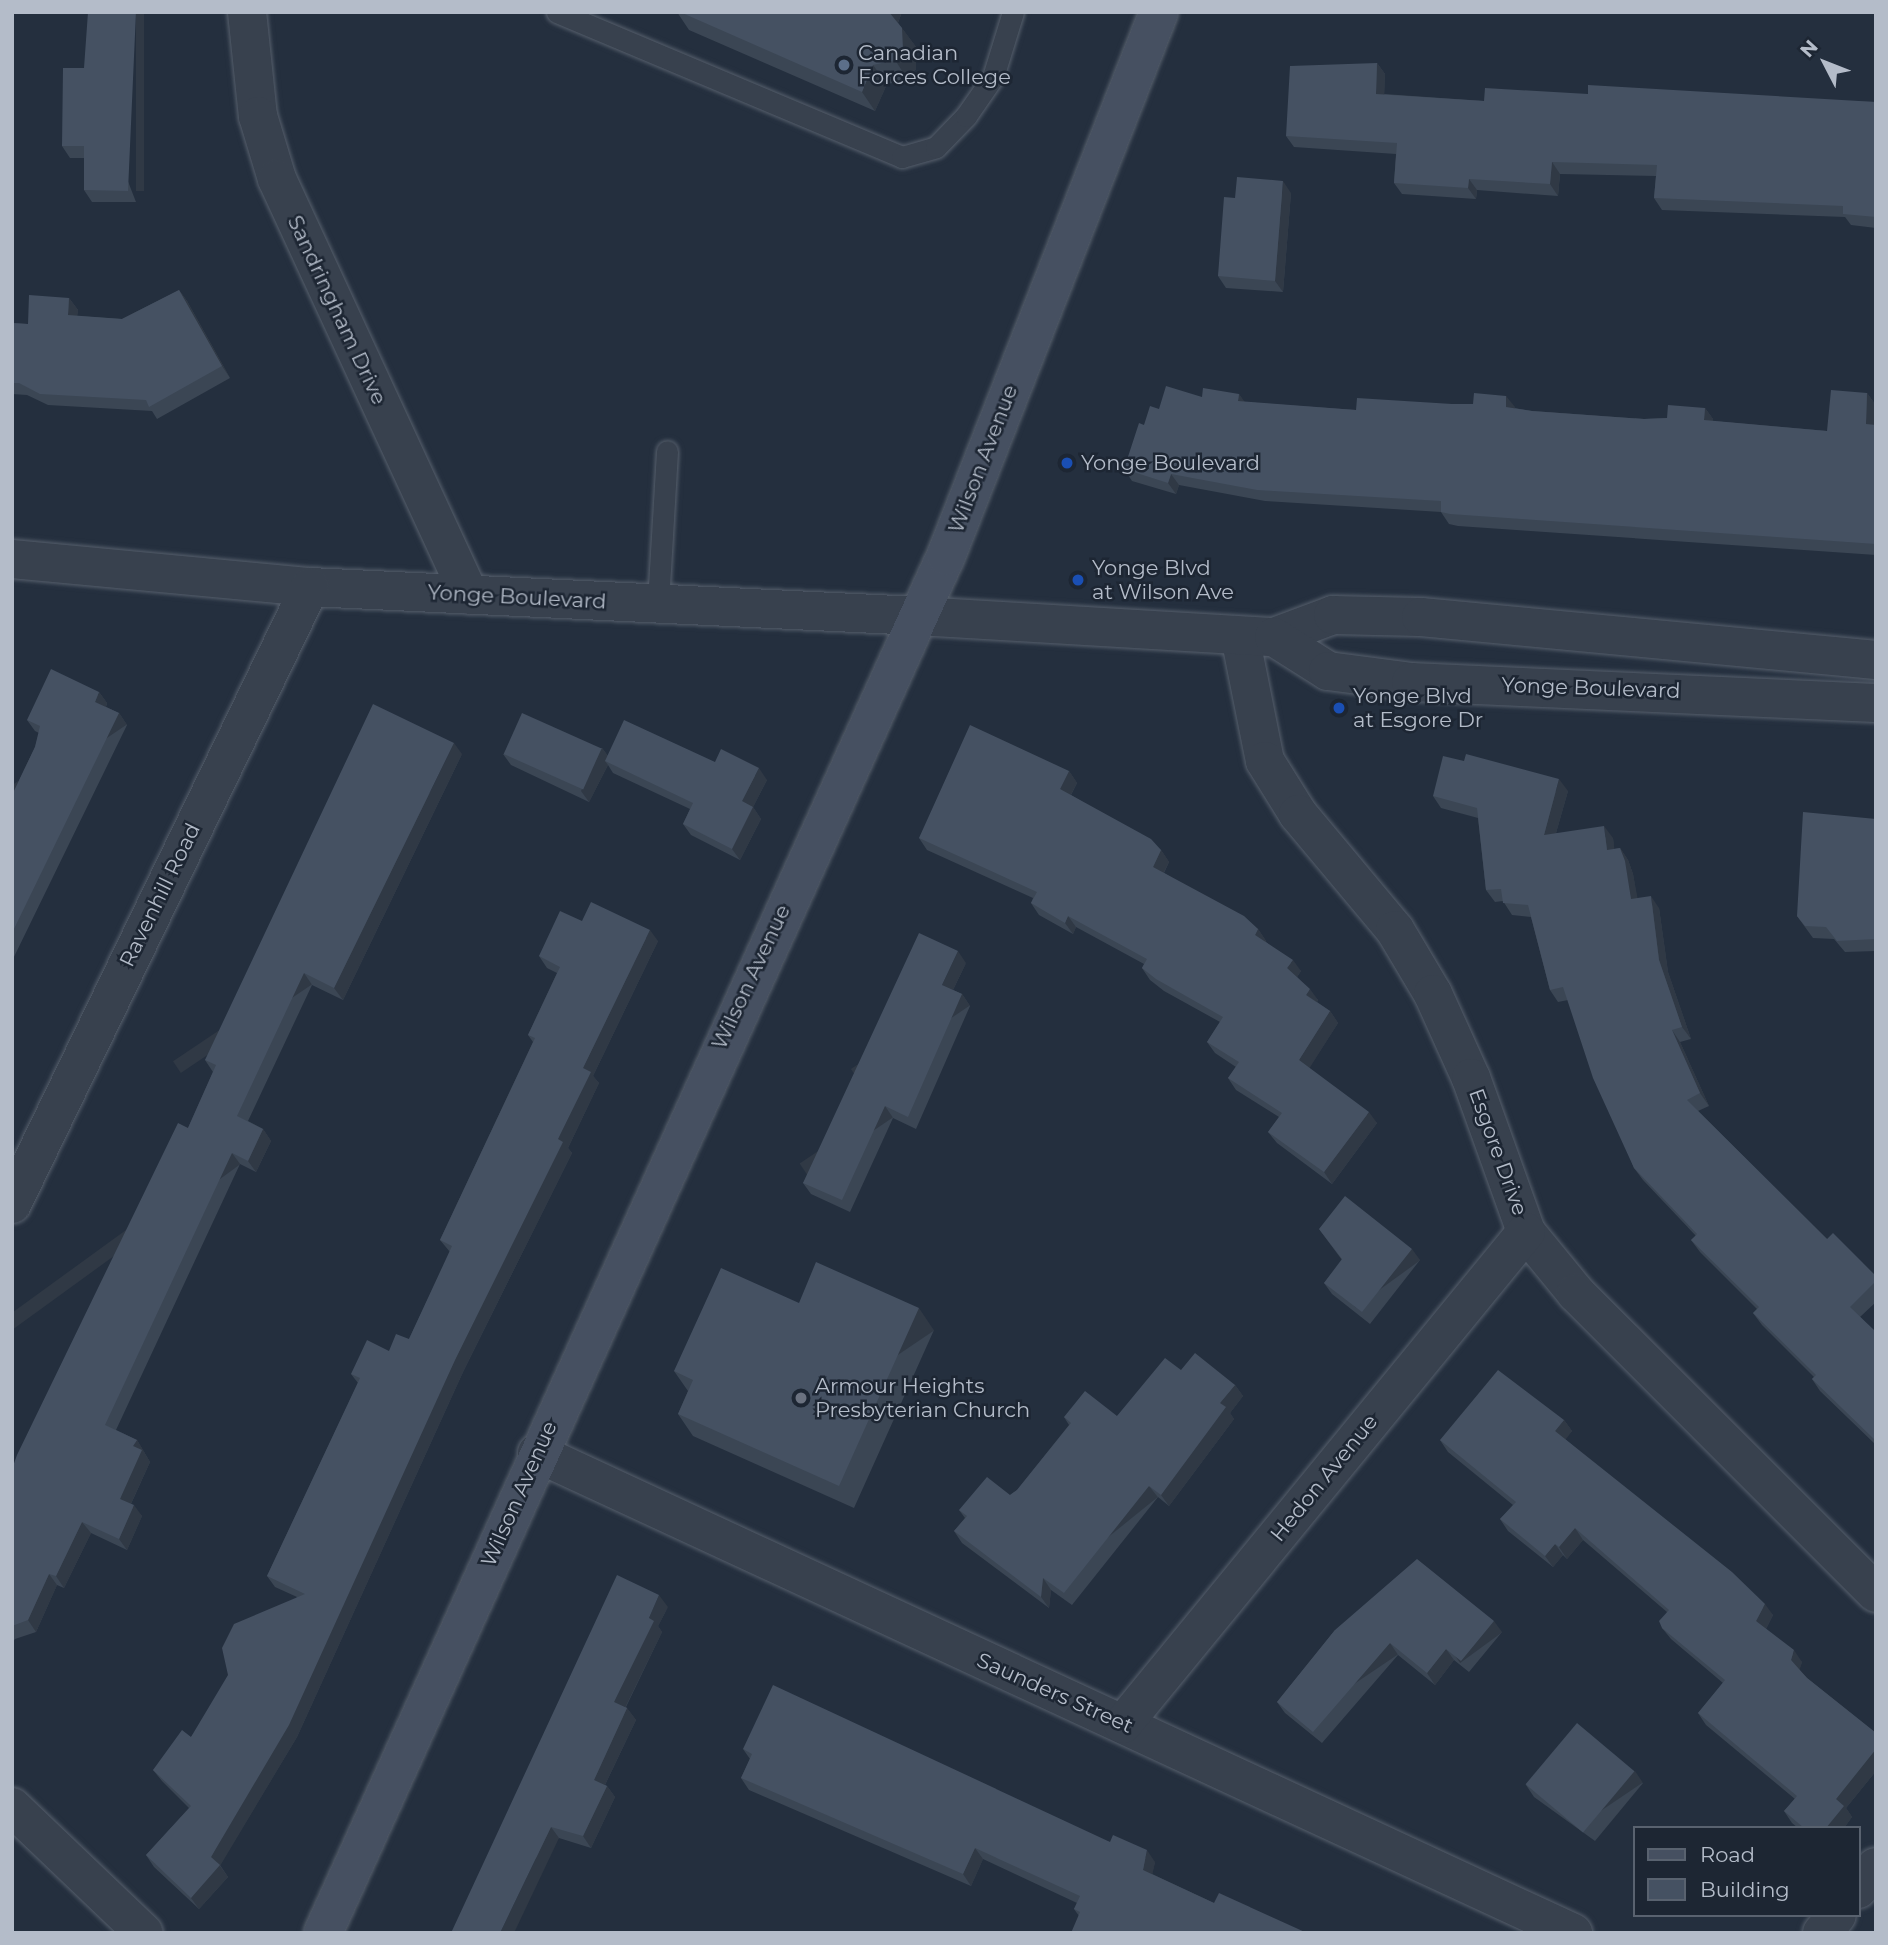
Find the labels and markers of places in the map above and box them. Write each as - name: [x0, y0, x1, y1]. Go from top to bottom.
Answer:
- place label: Canadian Forces College: [858, 40, 1011, 90]
- marker: Canadian Forces College: [836, 57, 852, 73]
- place label: Yonge Boulevard: [1081, 450, 1260, 476]
- marker: Yonge Boulevard: [1059, 455, 1075, 471]
- place label: Yonge Blvd at Wilson Ave: [1092, 555, 1234, 605]
- marker: Yonge Blvd at Wilson Ave: [1070, 572, 1086, 588]
- place label: Yonge Blvd at Esgore Dr: [1353, 683, 1483, 733]
- marker: Yonge Blvd at Esgore Dr: [1331, 700, 1347, 716]
- place label: Armour Heights Presbyterian Church: [815, 1373, 1030, 1423]
- marker: Armour Heights Presbyterian Church: [793, 1390, 809, 1406]

